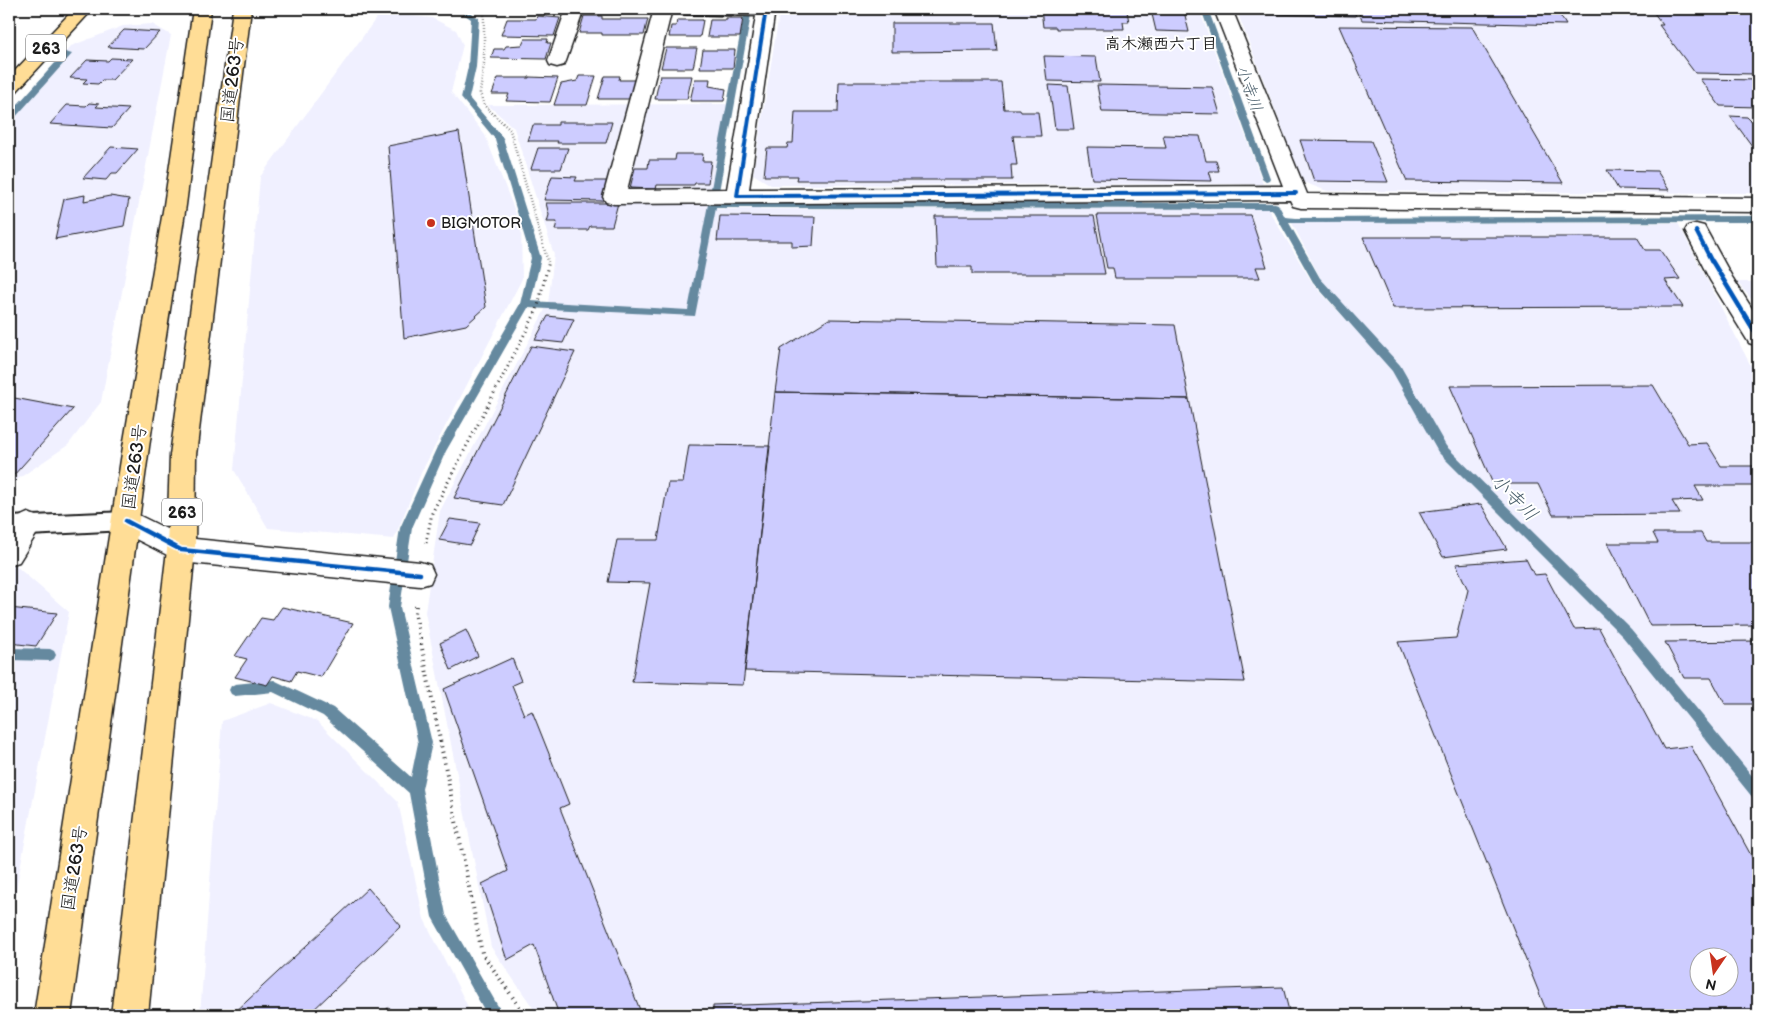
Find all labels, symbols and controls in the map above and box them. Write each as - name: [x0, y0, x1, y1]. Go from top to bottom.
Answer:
- road number: 263: [26, 34, 66, 62]
- district label: 高木瀬西六丁目: [1105, 35, 1217, 54]
- street label: 国道263号: [217, 36, 248, 124]
- water label: 小寺川: [1231, 63, 1266, 114]
- place label: BIGMOTOR: [441, 214, 521, 233]
- marker: BIGMOTOR: [425, 217, 437, 229]
- street label: 国道263号: [118, 423, 151, 511]
- water label: 小寺川: [1486, 470, 1542, 526]
- road number: 263: [162, 498, 202, 526]
- street label: 国道263号: [57, 824, 92, 913]
- north arrow: [1690, 946, 1740, 996]
- text: N: [1704, 975, 1718, 994]

